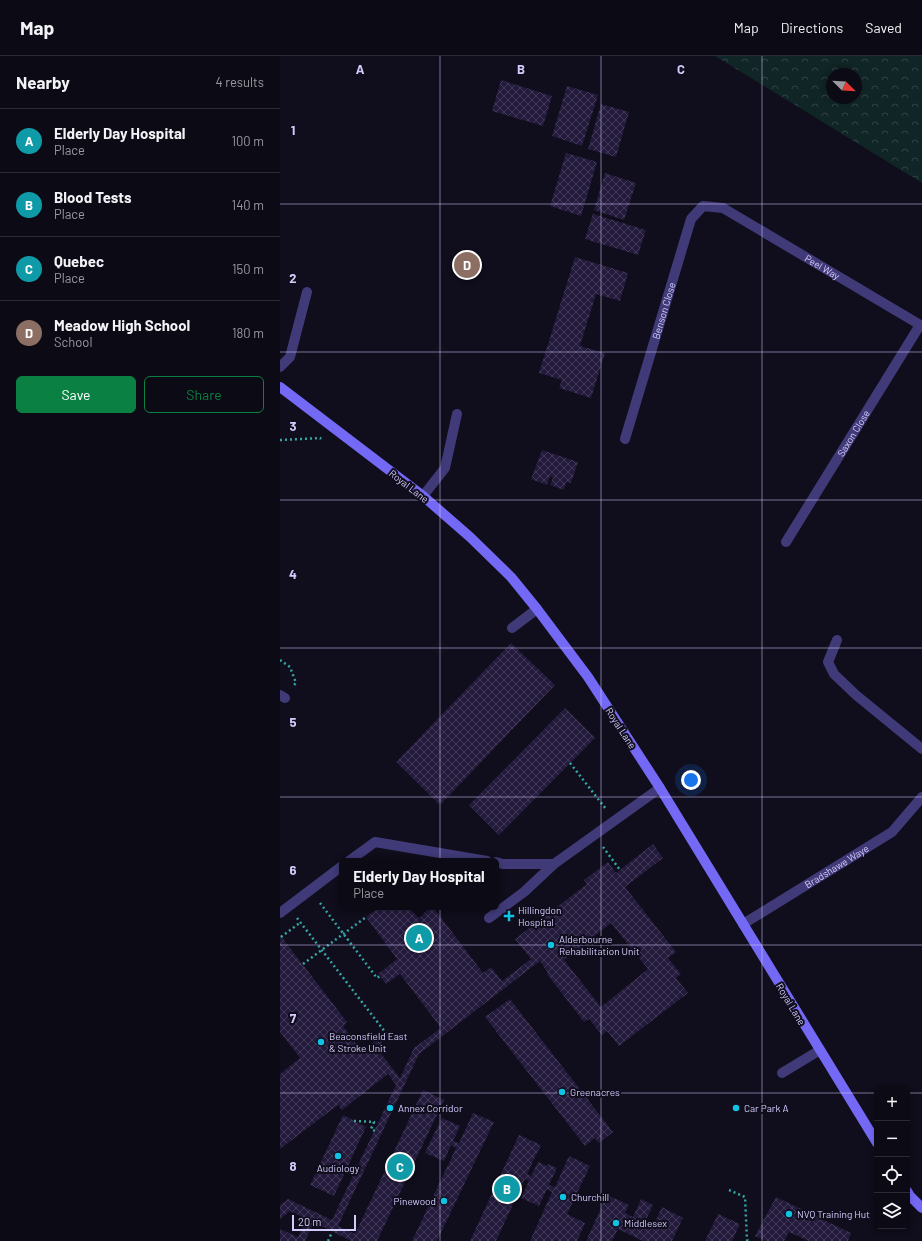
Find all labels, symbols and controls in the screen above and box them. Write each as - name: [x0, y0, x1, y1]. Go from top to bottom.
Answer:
- text: Map: [20, 16, 54, 39]
- text: Map: [734, 19, 759, 36]
- text: Directions: [781, 19, 843, 36]
- text: Saved: [865, 19, 902, 36]
- text: A: [356, 61, 365, 77]
- text: B: [517, 61, 525, 77]
- text: C: [677, 61, 685, 77]
- north arrow: [826, 68, 862, 104]
- text: Nearby: [16, 72, 70, 92]
- text: 4 results: [216, 74, 264, 90]
- text: 1: [291, 122, 295, 138]
- text: Elderly Day Hospital: [54, 124, 186, 142]
- text: A: [25, 133, 33, 149]
- text: 100 m: [231, 133, 264, 149]
- text: Place: [54, 142, 85, 158]
- text: Blood Tests: [54, 188, 132, 206]
- text: B: [25, 197, 33, 213]
- text: 140 m: [232, 197, 264, 213]
- text: Place: [54, 206, 85, 222]
- pin: D: [454, 250, 480, 280]
- text: Quebec: [54, 252, 104, 270]
- street label: Peel Way: [803, 252, 842, 282]
- text: C: [25, 261, 33, 277]
- text: 150 m: [232, 261, 264, 277]
- text: Place: [54, 270, 85, 286]
- text: 2: [289, 270, 297, 286]
- street label: Benson Close: [649, 281, 678, 340]
- text: Meadow High School: [54, 316, 190, 334]
- text: D: [25, 325, 33, 341]
- text: 180 m: [232, 325, 264, 341]
- text: School: [54, 334, 92, 350]
- button: Save: [16, 376, 136, 413]
- button: Share: [144, 376, 264, 413]
- street label: Saxon Close: [834, 408, 872, 459]
- text: 3: [289, 418, 297, 434]
- street label: Royal Lane: [387, 467, 431, 505]
- text: 4: [289, 566, 297, 582]
- street label: Royal Lane: [603, 705, 639, 751]
- text: 5: [289, 714, 297, 730]
- your location: [681, 770, 701, 790]
- street label: Bradshawe Waye: [802, 842, 871, 891]
- popup: [339, 858, 499, 910]
- text: 6: [290, 862, 297, 878]
- text: Elderly Day Hospital: [353, 867, 485, 885]
- text: Place: [353, 885, 384, 901]
- place label: Hillingdon Hospital: [518, 904, 561, 928]
- marker: Hillingdon Hospital: [503, 910, 515, 922]
- pin: A: [406, 923, 432, 953]
- place label: Alderbourne Rehabilitation Unit: [559, 933, 640, 957]
- marker: Alderbourne Rehabilitation Unit: [546, 940, 556, 950]
- street label: Royal Lane: [774, 981, 808, 1027]
- text: 7: [290, 1010, 297, 1026]
- place label: Beaconsfield East & Stroke Unit: [329, 1030, 408, 1054]
- marker: Beaconsfield East & Stroke Unit: [316, 1037, 326, 1047]
- map controls: [874, 1085, 910, 1229]
- button: +: [874, 1085, 910, 1121]
- place label: Greenacres: [570, 1086, 620, 1098]
- marker: Greenacres: [557, 1087, 567, 1097]
- place label: Annex Corridor: [398, 1102, 463, 1114]
- place label: Car Park A: [744, 1102, 788, 1114]
- marker: Annex Corridor: [385, 1103, 395, 1113]
- marker: Car Park A: [731, 1103, 741, 1113]
- button: −: [874, 1121, 910, 1157]
- marker: Audiology: [333, 1151, 343, 1161]
- pin: C: [387, 1152, 413, 1182]
- button: locate: [874, 1157, 910, 1193]
- text: 8: [289, 1158, 297, 1174]
- place label: Audiology: [317, 1162, 360, 1174]
- pin: B: [494, 1174, 520, 1204]
- place label: Churchill: [571, 1191, 609, 1203]
- marker: Churchill: [558, 1192, 568, 1202]
- button: layers: [874, 1193, 910, 1229]
- place label: Pinewood: [394, 1195, 436, 1207]
- marker: Pinewood: [439, 1196, 449, 1206]
- place label: NVQ Training Hut: [797, 1208, 870, 1220]
- marker: NVQ Training Hut: [784, 1209, 794, 1219]
- scale bar: [292, 1213, 356, 1232]
- text: 20 m: [298, 1215, 321, 1228]
- place label: Middlesex: [624, 1217, 667, 1229]
- marker: Middlesex: [611, 1218, 621, 1228]

